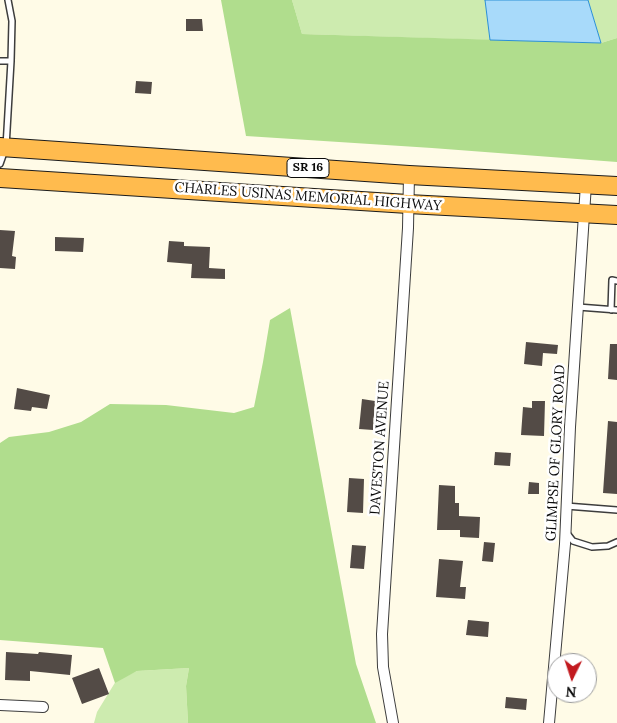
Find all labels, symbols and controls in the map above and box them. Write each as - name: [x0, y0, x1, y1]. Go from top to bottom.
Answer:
- road number: SR 16: [287, 158, 329, 178]
- street label: CHARLES USINAS MEMORIAL HIGHWAY: [174, 179, 442, 215]
- street label: GLIMPSE OF GLORY ROAD: [543, 364, 569, 542]
- street label: DAVESTON AVENUE: [367, 380, 393, 516]
- north arrow: [547, 653, 597, 703]
- text: N: [565, 683, 577, 701]

